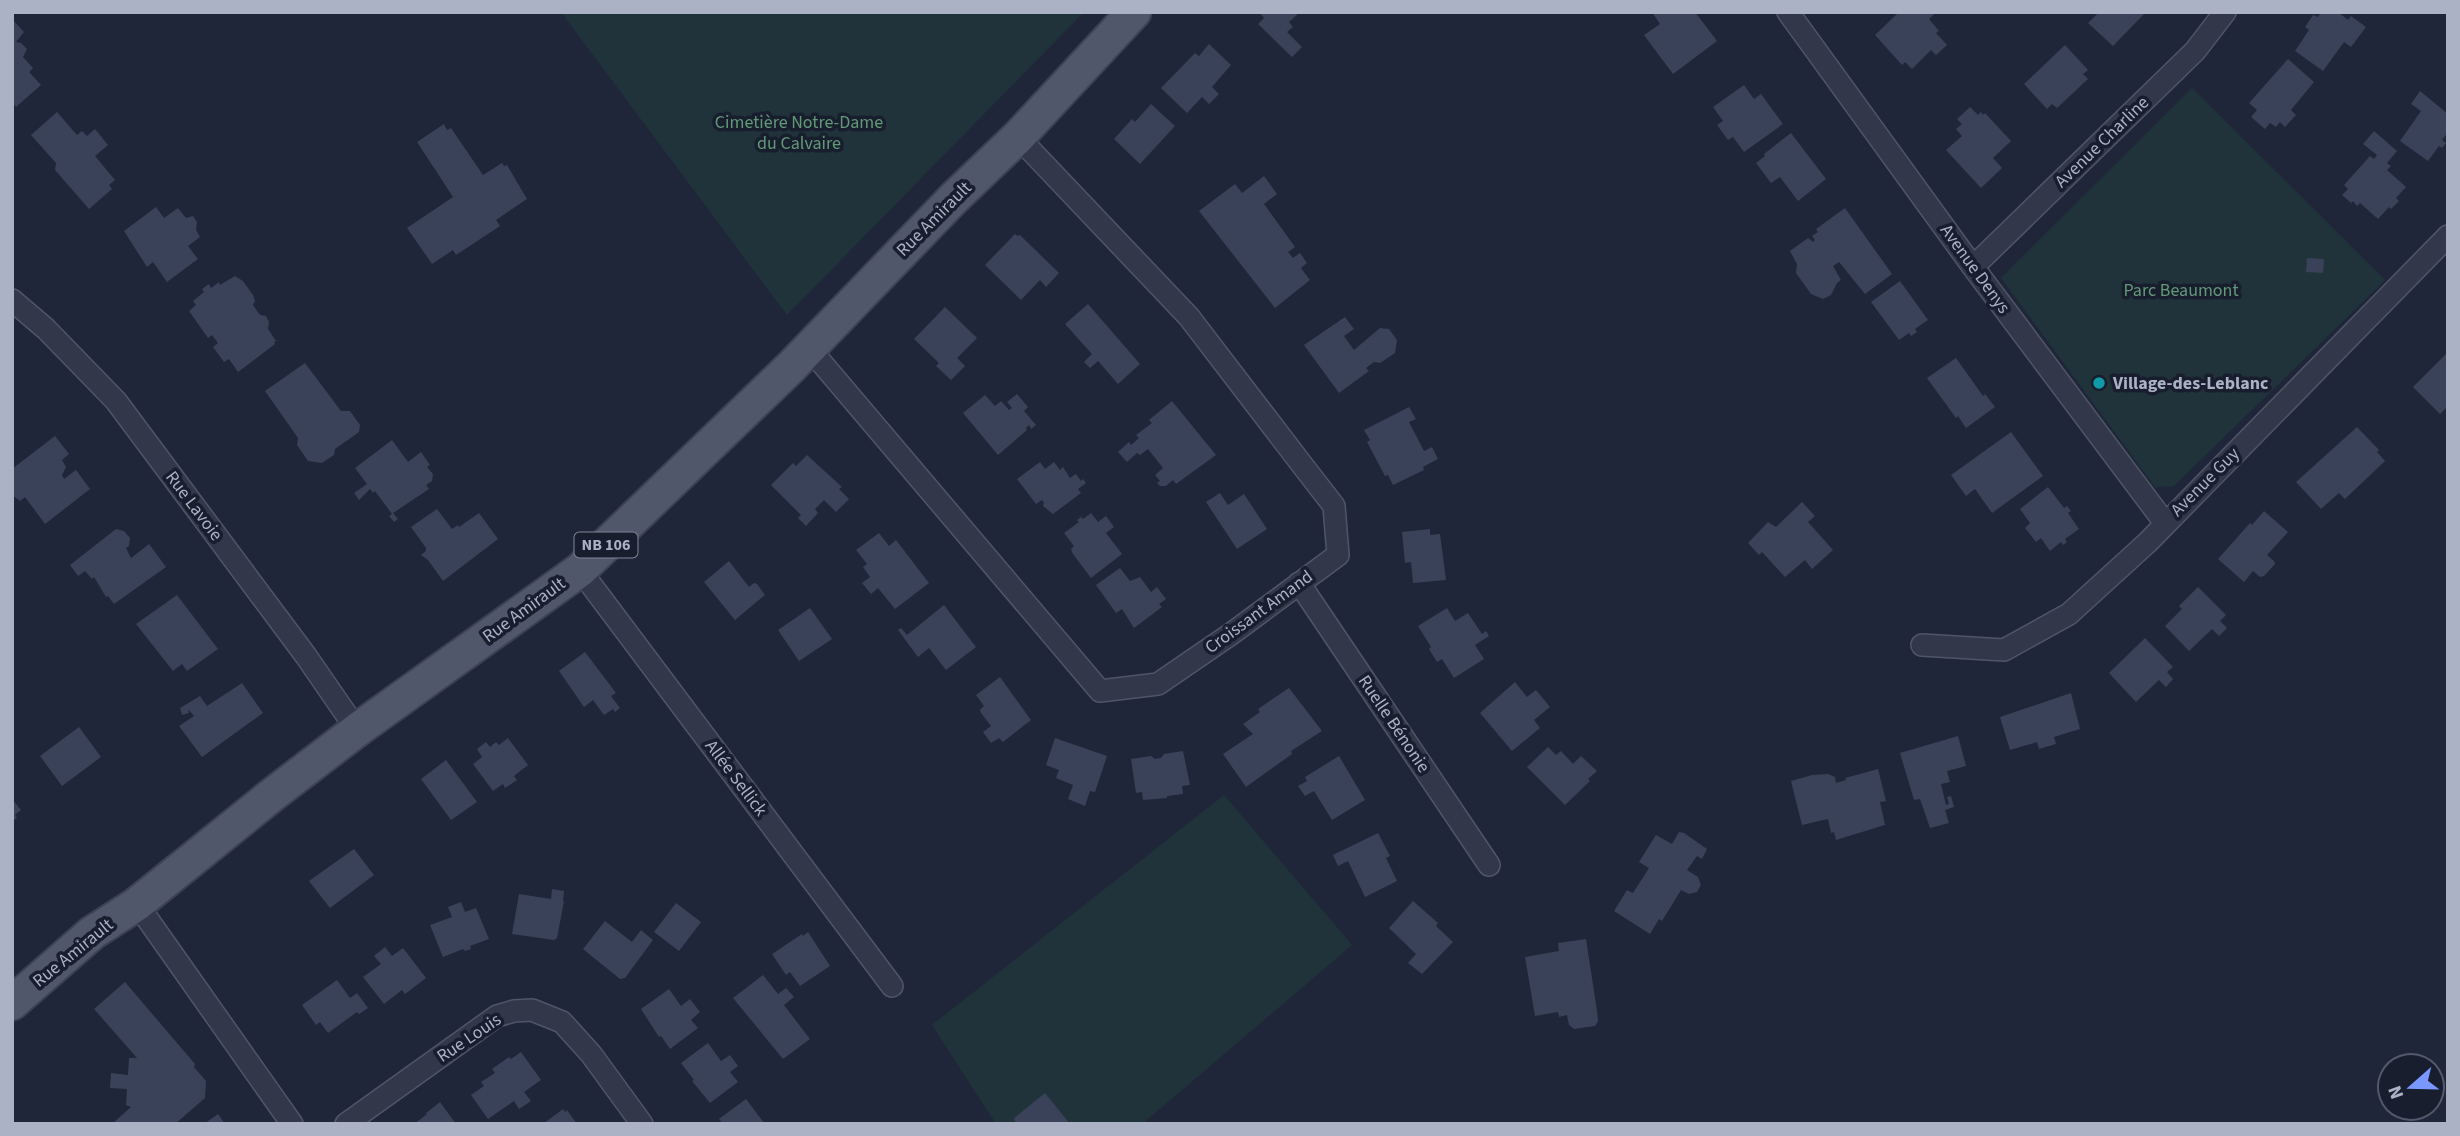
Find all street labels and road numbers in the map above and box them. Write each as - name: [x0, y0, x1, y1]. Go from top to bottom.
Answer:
- street label: Avenue Charline: [2049, 90, 2155, 193]
- street label: Rue Amirault: [891, 176, 977, 262]
- street label: Avenue Denys: [1934, 219, 2016, 319]
- street label: Avenue Guy: [2165, 441, 2246, 522]
- street label: Rue Lavoie: [159, 466, 229, 546]
- road number: NB 106: [574, 532, 638, 558]
- street label: Croissant Amand: [1200, 564, 1318, 660]
- street label: Rue Amirault: [477, 571, 571, 649]
- street label: Ruelle Bénonie: [1352, 670, 1436, 778]
- street label: Allée Sellick: [699, 735, 773, 821]
- street label: Rue Amirault: [27, 913, 119, 993]
- street label: Rue Louis: [432, 1007, 506, 1069]

